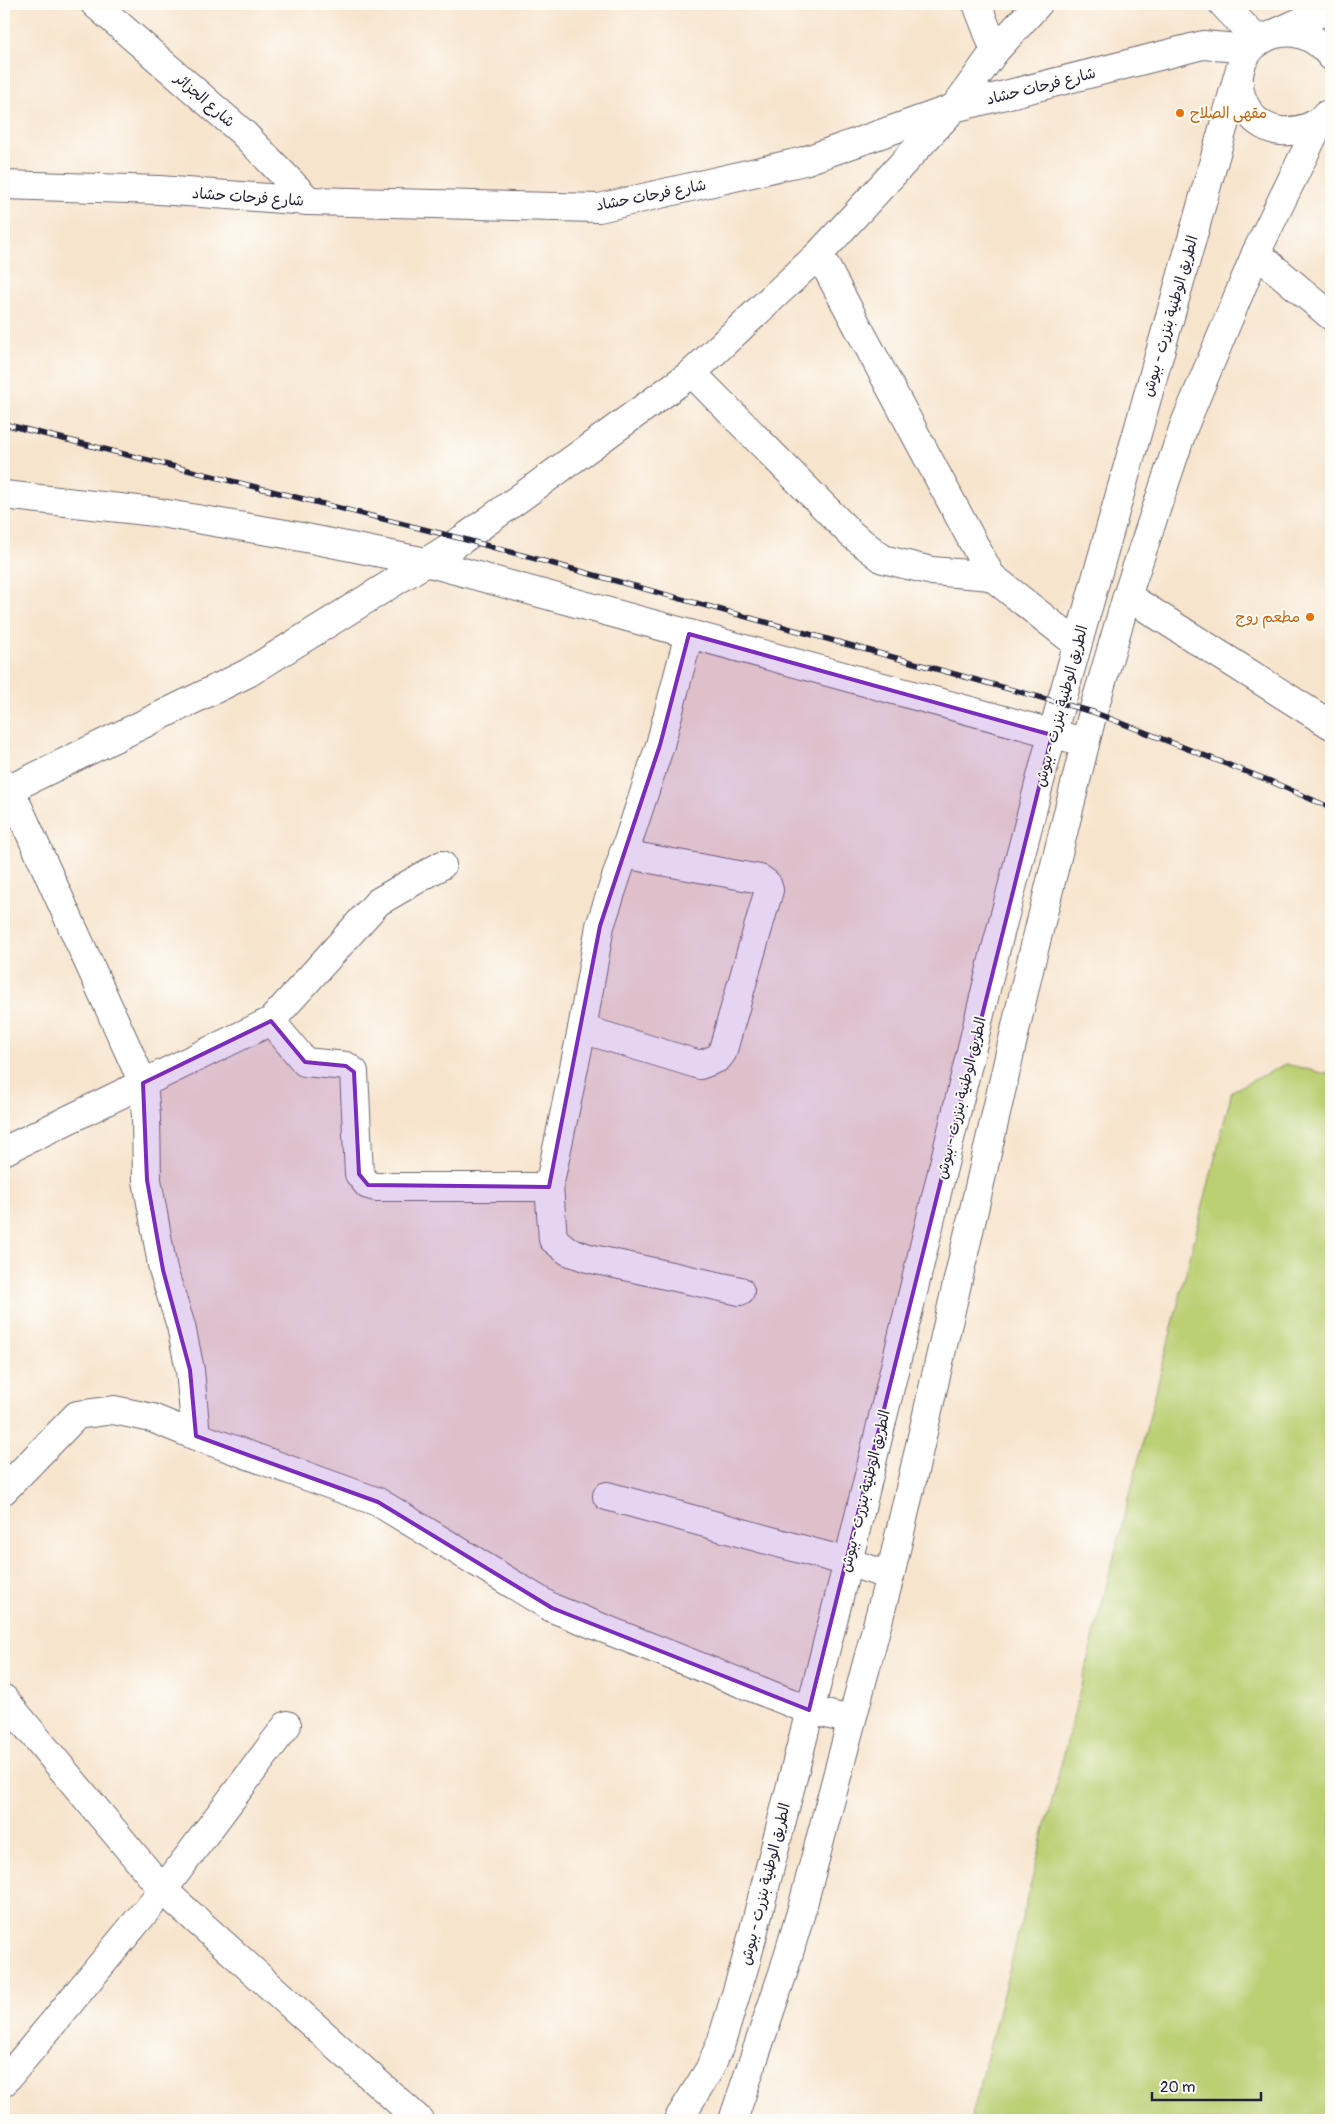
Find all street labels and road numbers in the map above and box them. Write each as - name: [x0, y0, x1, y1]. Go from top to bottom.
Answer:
- street label: شارع فرحات حشاد: [984, 64, 1098, 109]
- street label: شارع الجزائر: [169, 68, 239, 132]
- street label: شارع فرحات حشاد: [594, 175, 708, 216]
- street label: شارع فرحات حشاد: [191, 184, 304, 211]
- street label: الطريق الوطنية بنزرت - ببوش: [1138, 233, 1203, 399]
- street label: الطريق الوطنية بنزرت - ببوش: [1031, 623, 1092, 789]
- street label: الطريق الوطنية بنزرت - ببوش: [932, 1015, 991, 1181]
- street label: الطريق الوطنية بنزرت - ببوش: [836, 1408, 895, 1574]
- street label: الطريق الوطنية بنزرت - ببوش: [736, 1801, 795, 1967]

